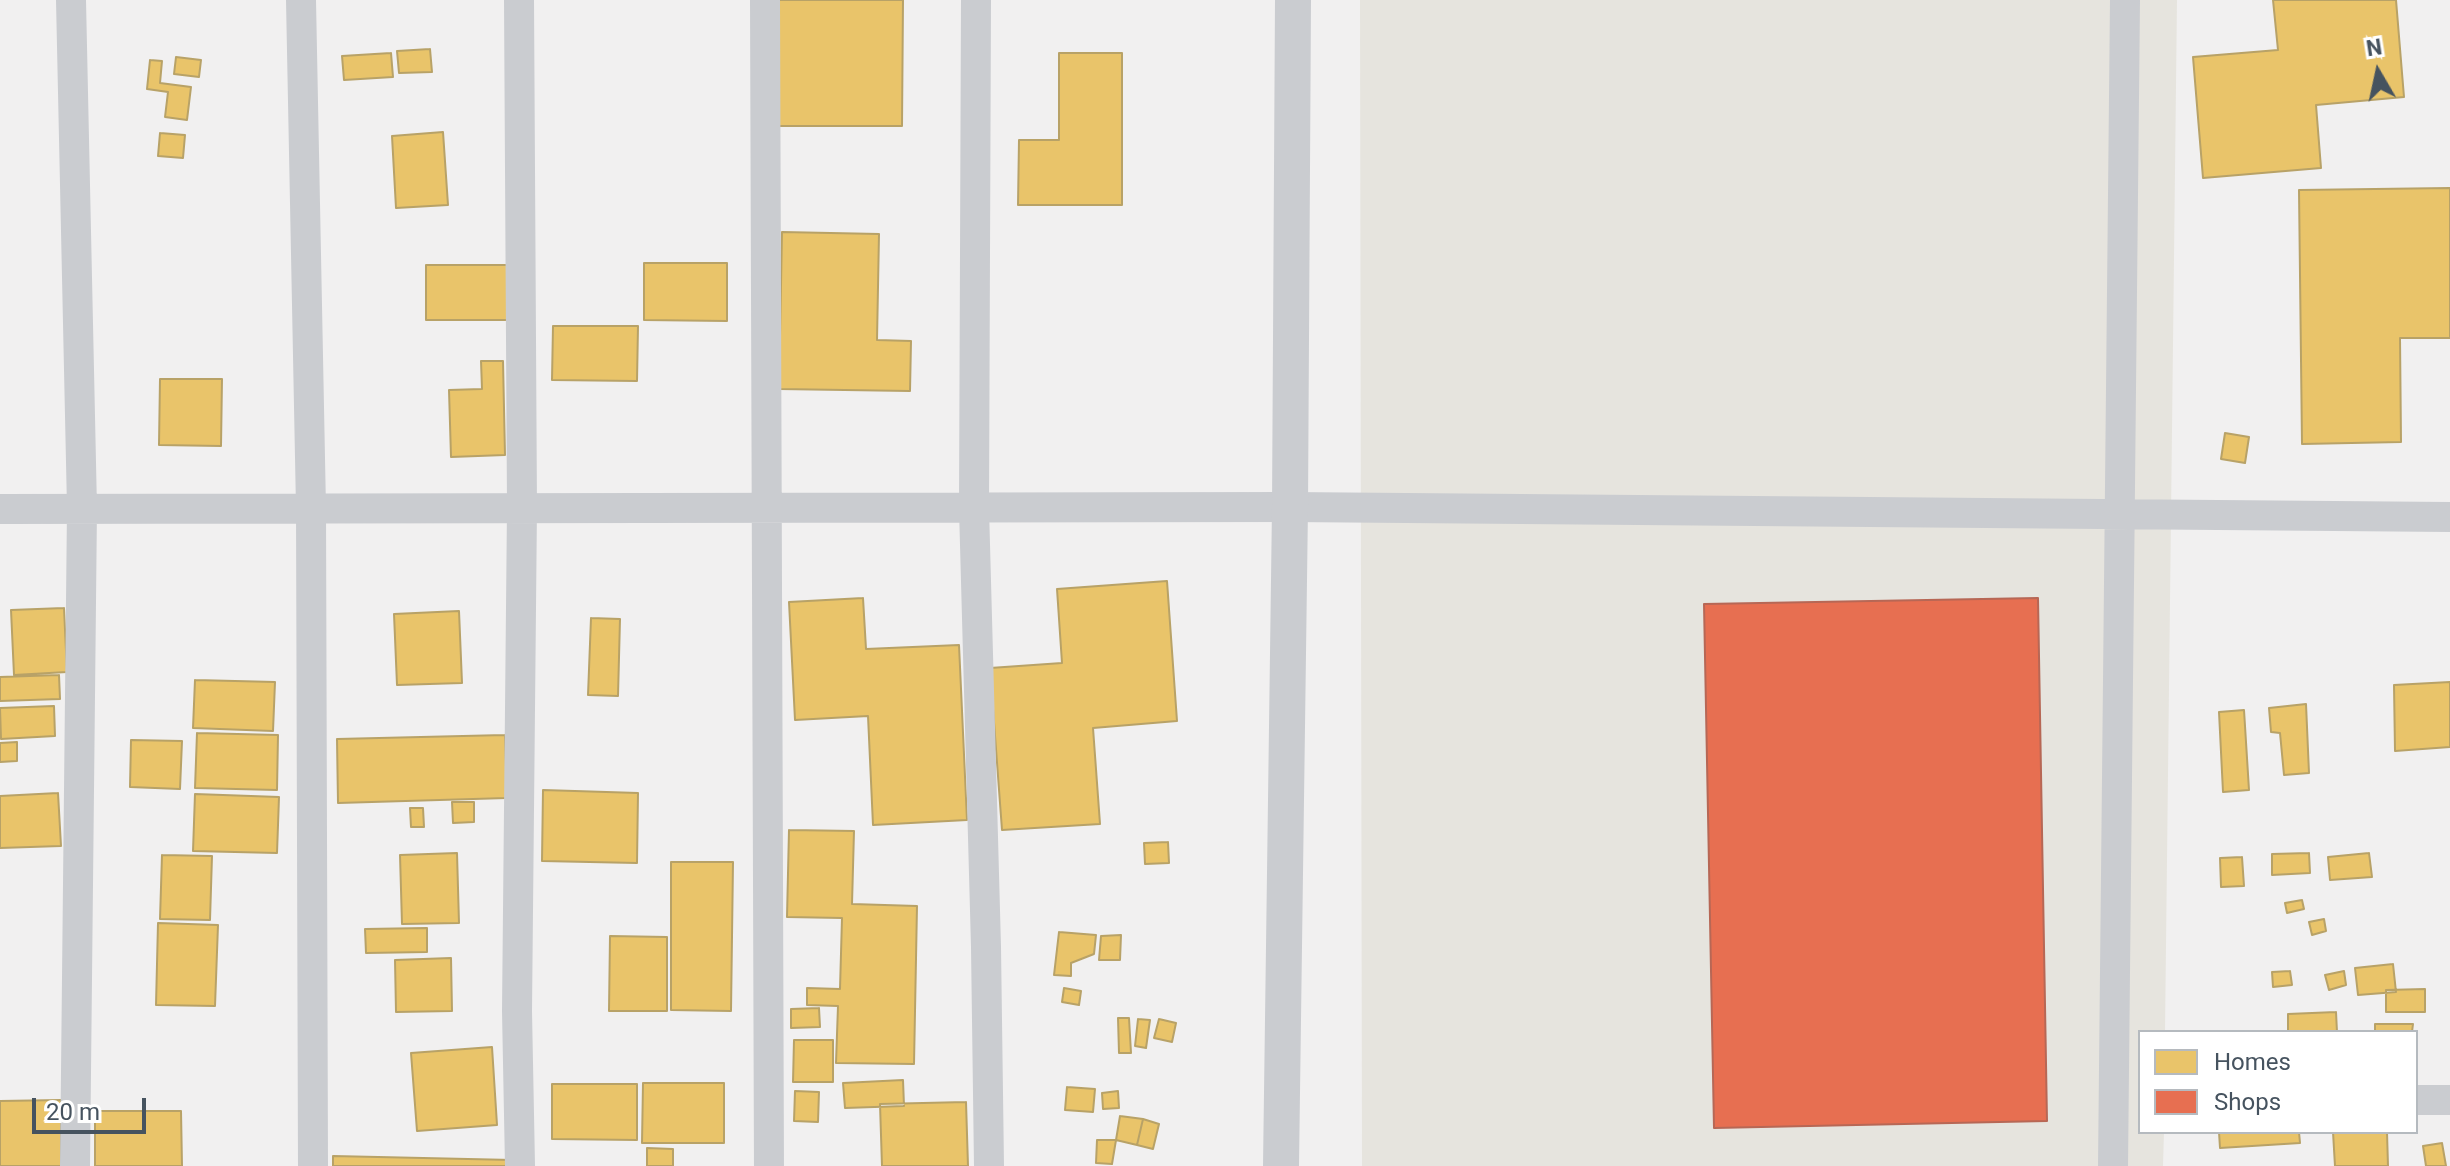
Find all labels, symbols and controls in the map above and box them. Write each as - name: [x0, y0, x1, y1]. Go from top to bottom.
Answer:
- north arrow: [2338, 32, 2418, 112]
- text: N: [2365, 34, 2384, 61]
- legend: [2138, 1030, 2418, 1134]
- text: Homes: [2214, 1048, 2291, 1076]
- scale bar: [36, 1082, 150, 1132]
- text: Shops: [2214, 1088, 2281, 1116]
- text: 20 m: [46, 1098, 100, 1126]

